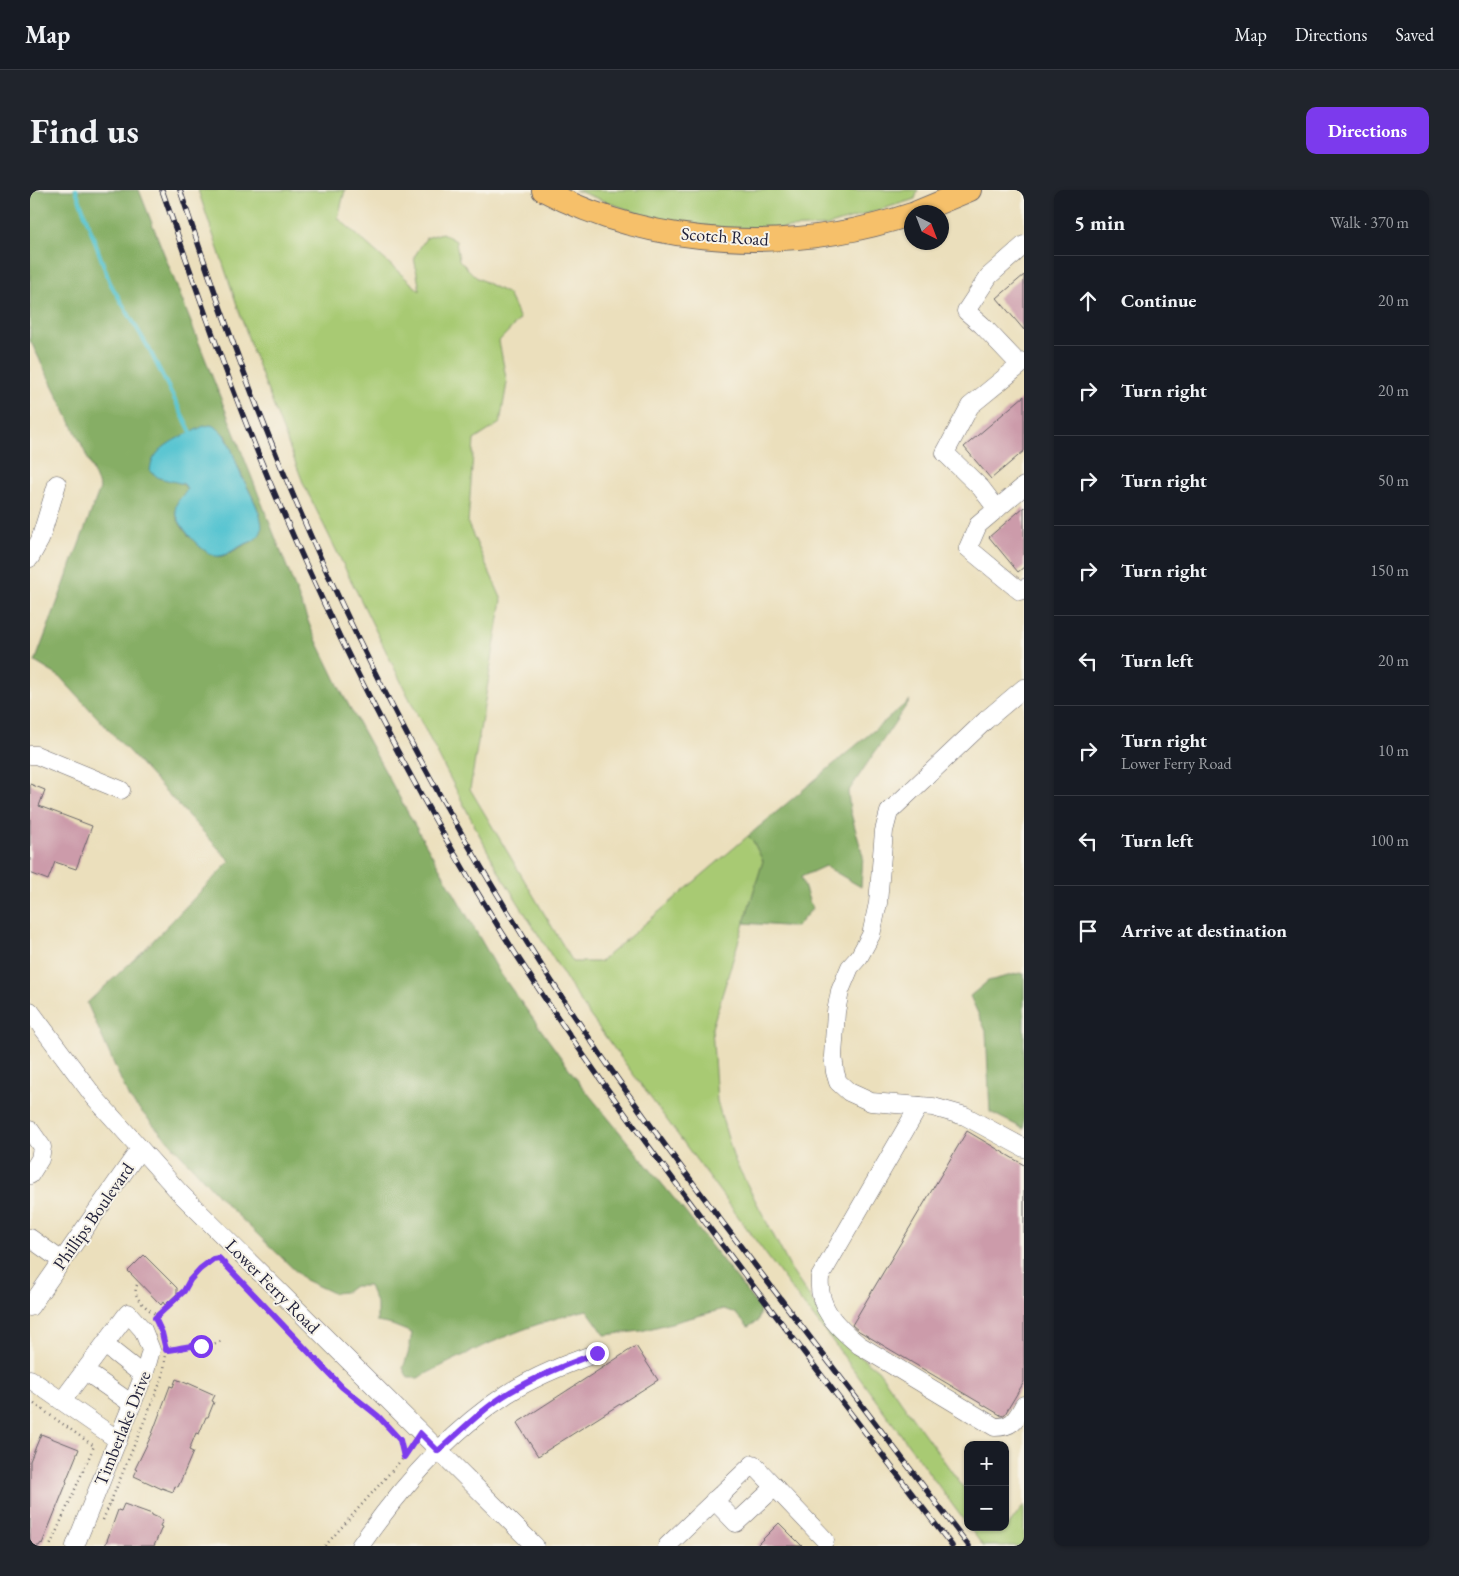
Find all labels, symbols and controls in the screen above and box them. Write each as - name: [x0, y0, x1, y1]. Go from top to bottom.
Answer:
- text: Map: [25, 19, 70, 50]
- text: Map: [1235, 23, 1267, 46]
- text: Directions: [1295, 23, 1367, 46]
- text: Saved: [1395, 23, 1434, 46]
- button: Directions: [1306, 107, 1429, 154]
- text: Find us: [30, 108, 139, 153]
- north arrow: [904, 205, 949, 250]
- text: 5 min: [1074, 209, 1125, 236]
- text: Walk · 370 m: [1330, 212, 1409, 233]
- street label: Scotch Road: [680, 221, 770, 251]
- icon: ahead: [1074, 287, 1102, 315]
- text: Continue: [1121, 288, 1196, 313]
- text: 20 m: [1378, 290, 1409, 311]
- icon: right: [1074, 377, 1102, 405]
- text: Turn right: [1121, 378, 1207, 403]
- text: 20 m: [1378, 380, 1409, 401]
- icon: right: [1074, 467, 1102, 495]
- text: Turn right: [1121, 468, 1207, 493]
- text: 50 m: [1378, 470, 1409, 491]
- icon: right: [1074, 557, 1102, 585]
- text: Turn right: [1121, 558, 1207, 583]
- text: 150 m: [1370, 560, 1409, 581]
- icon: left: [1074, 647, 1102, 675]
- text: Turn left: [1121, 648, 1193, 673]
- text: 20 m: [1378, 650, 1409, 671]
- text: Turn right: [1121, 728, 1207, 753]
- icon: right: [1074, 737, 1102, 765]
- text: 10 m: [1378, 740, 1409, 761]
- text: Lower Ferry Road: [1121, 753, 1232, 774]
- icon: left: [1074, 827, 1102, 855]
- text: Turn left: [1121, 828, 1193, 853]
- text: 100 m: [1370, 830, 1409, 851]
- icon: arrive: [1074, 917, 1102, 945]
- text: Arrive at destination: [1121, 918, 1287, 943]
- street label: Phillips Boulevard: [48, 1157, 139, 1274]
- street label: Lower Ferry Road: [221, 1234, 326, 1339]
- route start: [190, 1335, 213, 1358]
- route end: [586, 1342, 609, 1365]
- street label: Timberlake Drive: [89, 1367, 155, 1489]
- map controls: [964, 1441, 1009, 1531]
- button: +: [964, 1441, 1009, 1486]
- button: −: [964, 1486, 1009, 1531]

